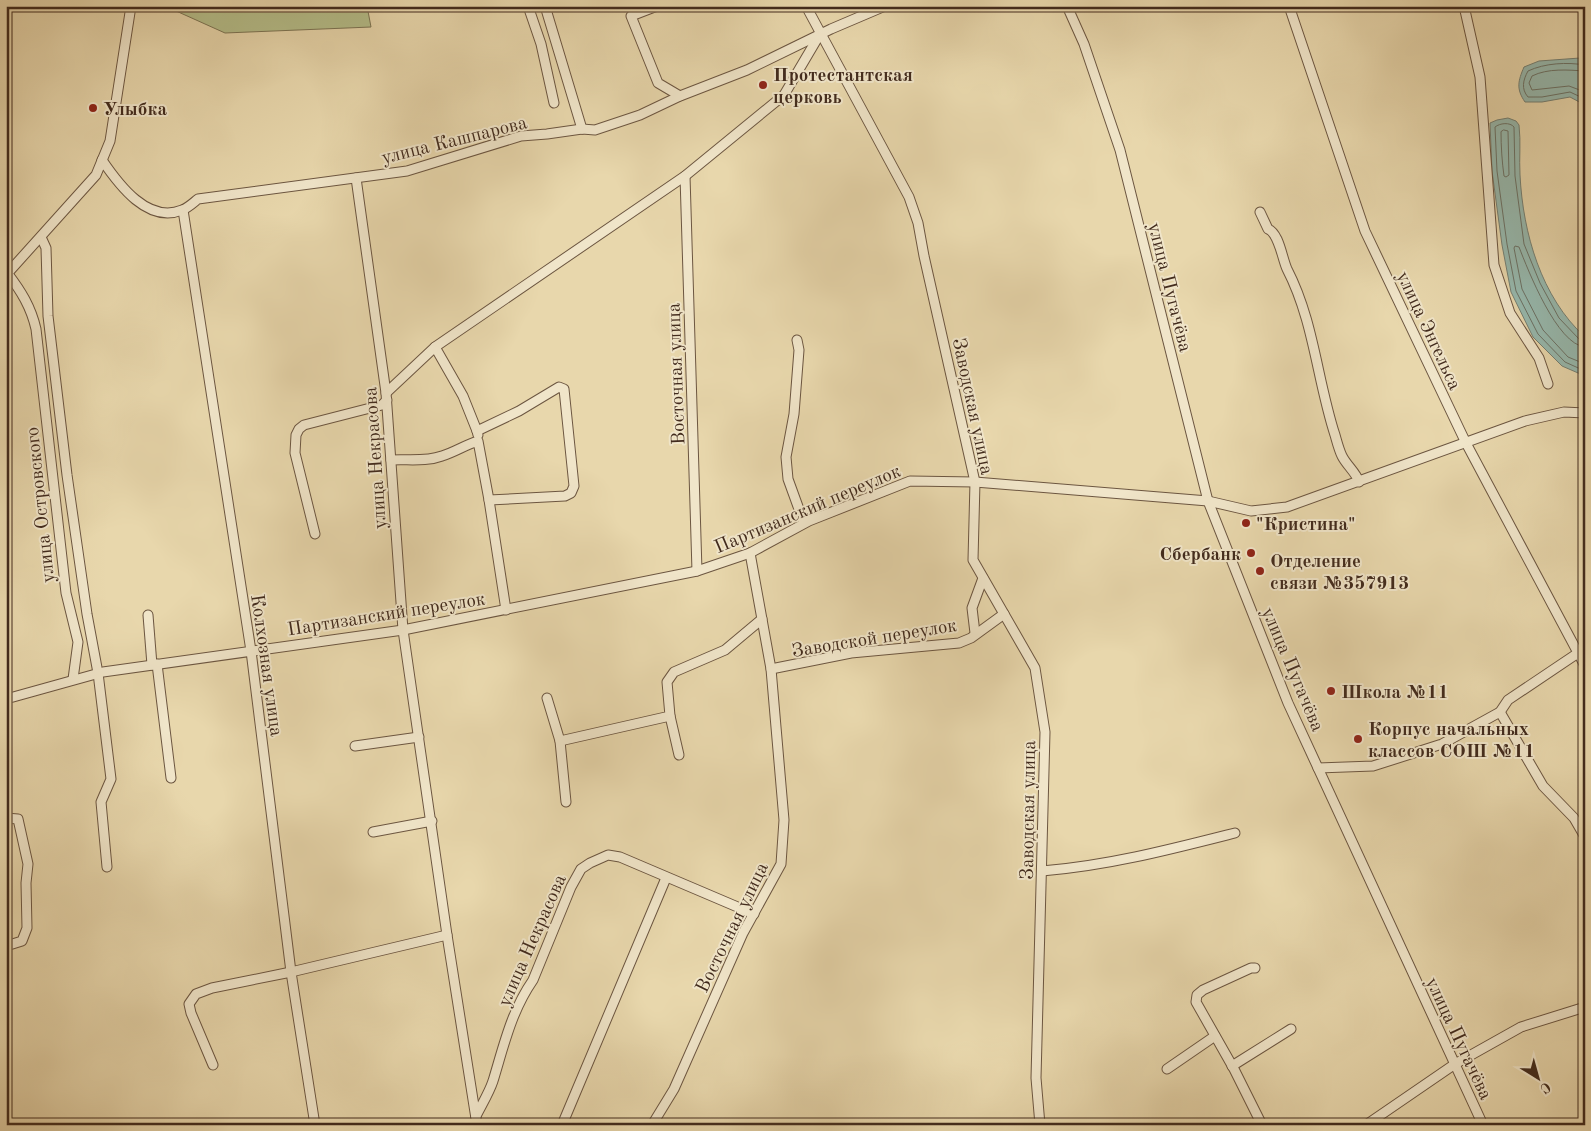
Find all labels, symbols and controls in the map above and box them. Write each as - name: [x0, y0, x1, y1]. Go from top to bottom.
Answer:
- place label: Протестантская церковь: [773, 67, 913, 108]
- marker: Протестантская церковь: [757, 79, 769, 91]
- place label: Улыбка: [103, 101, 167, 120]
- marker: Улыбка: [87, 102, 99, 114]
- street label: улица Кашпарова: [380, 114, 530, 169]
- street label: улица Пугачёва: [1143, 221, 1194, 355]
- street label: улица Энгельса: [1392, 269, 1464, 394]
- street label: Восточная улица: [665, 302, 689, 445]
- street label: Заводская улица: [948, 336, 995, 477]
- street label: улица Некрасова: [362, 385, 391, 530]
- street label: улица Островского: [24, 426, 59, 584]
- street label: Партизанский переулок: [712, 462, 904, 558]
- place label: "Кристина": [1256, 516, 1356, 535]
- marker: "Кристина": [1240, 517, 1252, 529]
- place label: Сбербанк: [1159, 546, 1241, 565]
- marker: Сбербанк: [1245, 547, 1257, 559]
- place label: Отделение связи №357913: [1270, 553, 1409, 594]
- marker: Отделение связи №357913: [1254, 565, 1266, 577]
- street label: Партизанский переулок: [286, 590, 487, 641]
- street label: Колхозная улица: [246, 593, 285, 738]
- street label: улица Пугачёва: [1257, 605, 1327, 735]
- street label: Заводской переулок: [791, 617, 959, 662]
- place label: Школа №11: [1341, 684, 1449, 703]
- marker: Школа №11: [1325, 685, 1337, 697]
- place label: Корпус начальных классов СОШ №11: [1368, 721, 1535, 762]
- marker: Корпус начальных классов СОШ №11: [1352, 733, 1364, 745]
- street label: Заводская улица: [1019, 739, 1040, 880]
- street label: Восточная улица: [694, 859, 773, 996]
- street label: улица Некрасова: [496, 871, 571, 1010]
- street label: улица Пугачёва: [1421, 975, 1495, 1104]
- north arrow: [1514, 1054, 1564, 1104]
- text: С: [1537, 1079, 1553, 1096]

